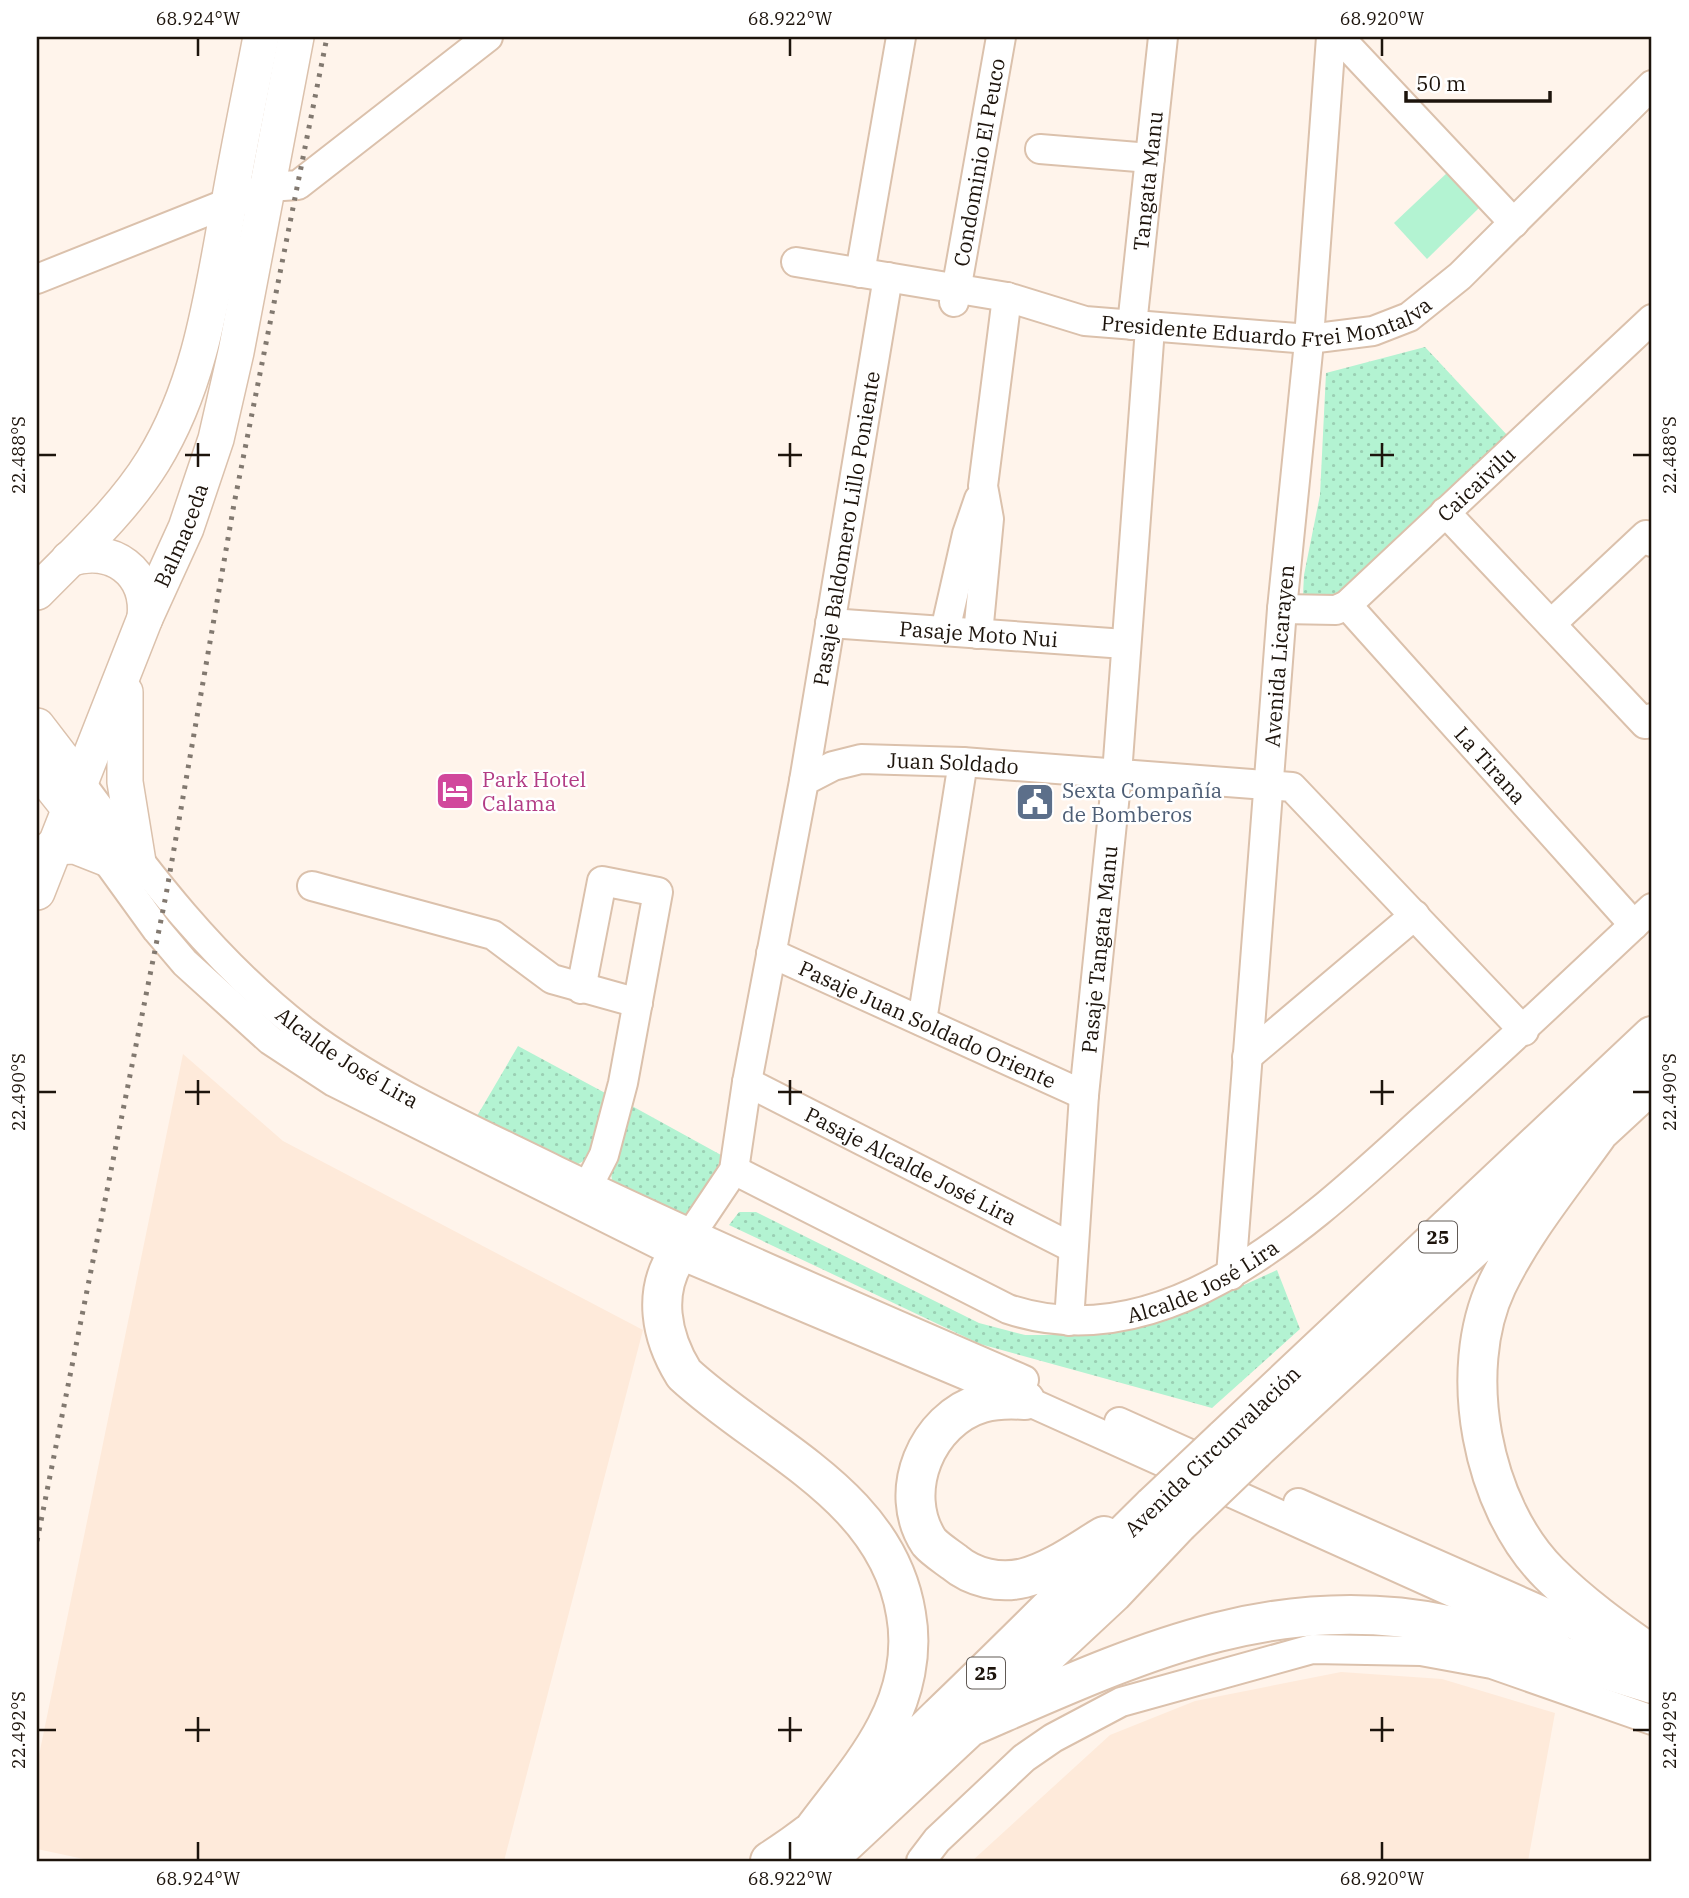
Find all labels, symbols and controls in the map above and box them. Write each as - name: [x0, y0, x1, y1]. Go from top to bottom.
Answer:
- text: 68.924°W: [156, 7, 241, 30]
- text: 68.922°W: [748, 7, 833, 30]
- text: 68.920°W: [1340, 7, 1425, 30]
- street label: Condominio El Peuco: [947, 56, 1011, 268]
- scale bar: [1406, 60, 1549, 104]
- text: 50 m: [1416, 69, 1466, 97]
- street label: Tangata Manu: [1126, 110, 1169, 252]
- street label: Presidente Eduardo Frei Montalva: [1100, 290, 1437, 353]
- street label: Pasaje Baldomero Lillo Poniente: [806, 369, 886, 688]
- text: 22.488°S: [7, 416, 30, 494]
- text: 22.488°S: [1658, 416, 1681, 494]
- street label: Caicaivilu: [1431, 440, 1521, 528]
- street label: Balmaceda: [147, 480, 214, 591]
- street label: Avenida Licarayen: [1257, 563, 1300, 748]
- street label: Pasaje Moto Nui: [898, 614, 1059, 653]
- street label: La Tirana: [1448, 720, 1533, 810]
- street label: Juan Soldado: [887, 746, 1020, 780]
- place label: Park Hotel Calama: [482, 765, 586, 817]
- hotel icon: Park Hotel Calama: [434, 770, 476, 812]
- place label: Sexta Compañía de Bomberos: [1062, 776, 1222, 828]
- public building icon: Sexta Compañía de Bomberos: [1014, 781, 1056, 823]
- street label: Pasaje Tangata Manu: [1074, 844, 1124, 1055]
- street label: Pasaje Juan Soldado Oriente: [795, 954, 1061, 1095]
- street label: Alcalde José Lira: [270, 1000, 424, 1114]
- text: 22.490°S: [7, 1053, 30, 1131]
- text: 22.490°S: [1658, 1053, 1681, 1131]
- street label: Pasaje Alcalde José Lira: [800, 1100, 1022, 1231]
- road number: 25: [1419, 1222, 1457, 1252]
- street label: Alcalde José Lira: [1124, 1233, 1284, 1329]
- street label: Avenida Circunvalación: [1118, 1359, 1306, 1543]
- road number: 25: [967, 1658, 1005, 1688]
- text: 22.492°S: [7, 1691, 30, 1769]
- text: 22.492°S: [1658, 1691, 1681, 1769]
- text: 68.924°W: [156, 1867, 241, 1890]
- text: 68.922°W: [748, 1867, 833, 1890]
- text: 68.920°W: [1340, 1867, 1425, 1890]

